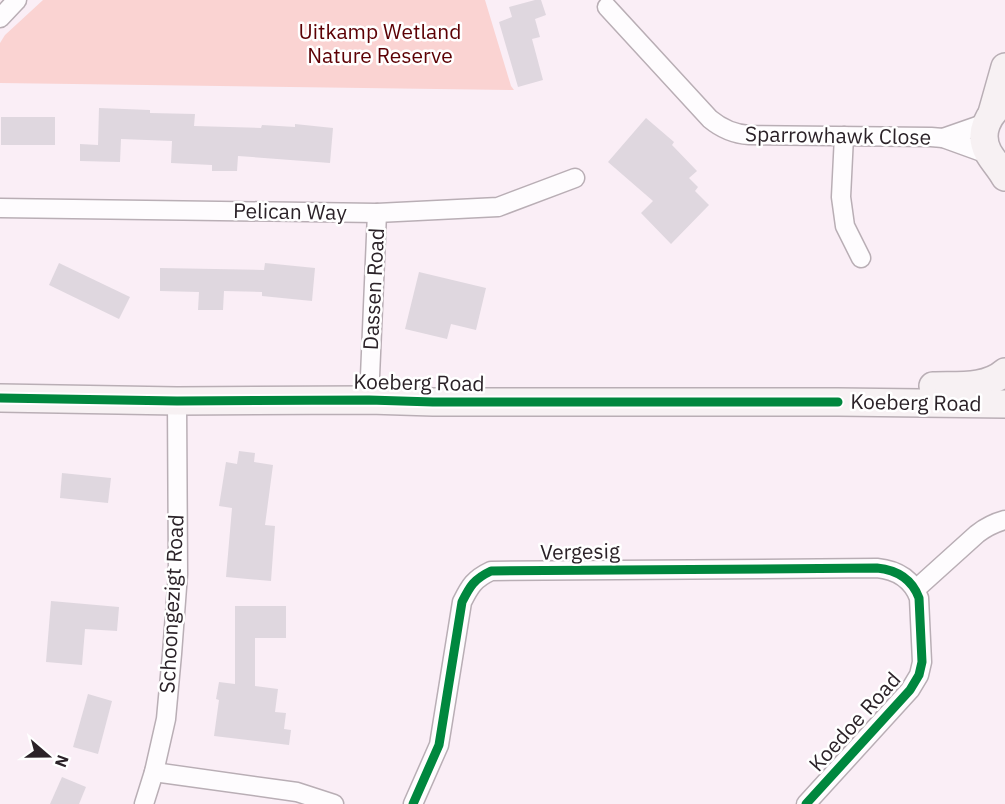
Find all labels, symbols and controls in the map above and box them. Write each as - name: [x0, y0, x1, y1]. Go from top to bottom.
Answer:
- park label: Uitkamp Wetland Nature Reserve: [299, 17, 461, 69]
- street label: Sparrowhawk Close: [745, 119, 931, 151]
- street label: Pelican Way: [233, 196, 348, 226]
- street label: Dassen Road: [356, 227, 390, 351]
- street label: Koeberg Road: [353, 367, 485, 397]
- street label: Koeberg Road: [850, 387, 982, 417]
- street label: Schoongezigt Road: [152, 514, 190, 694]
- street label: Vergesig: [540, 536, 620, 566]
- street label: Koedoe Road: [802, 666, 906, 777]
- north arrow: [18, 726, 78, 786]
- text: N: [51, 752, 73, 770]

